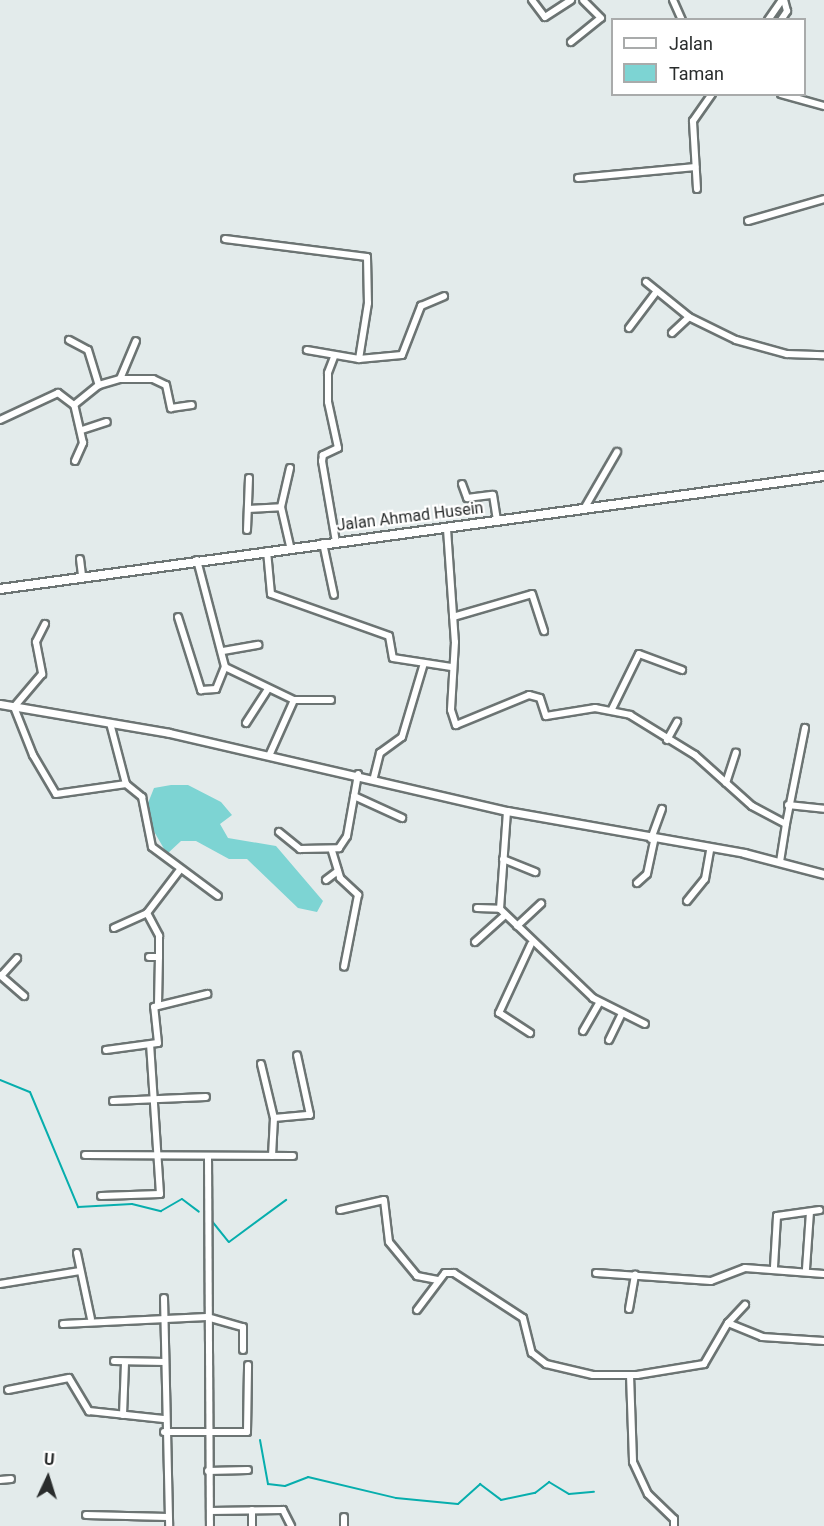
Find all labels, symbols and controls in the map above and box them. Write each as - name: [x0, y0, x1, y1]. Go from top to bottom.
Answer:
- legend: [611, 18, 806, 96]
- text: Jalan: [669, 33, 713, 54]
- text: Taman: [669, 63, 724, 84]
- street label: Jalan Ahmad Husein: [336, 498, 484, 536]
- north arrow: [18, 1448, 78, 1508]
- text: U: [43, 1450, 55, 1469]

